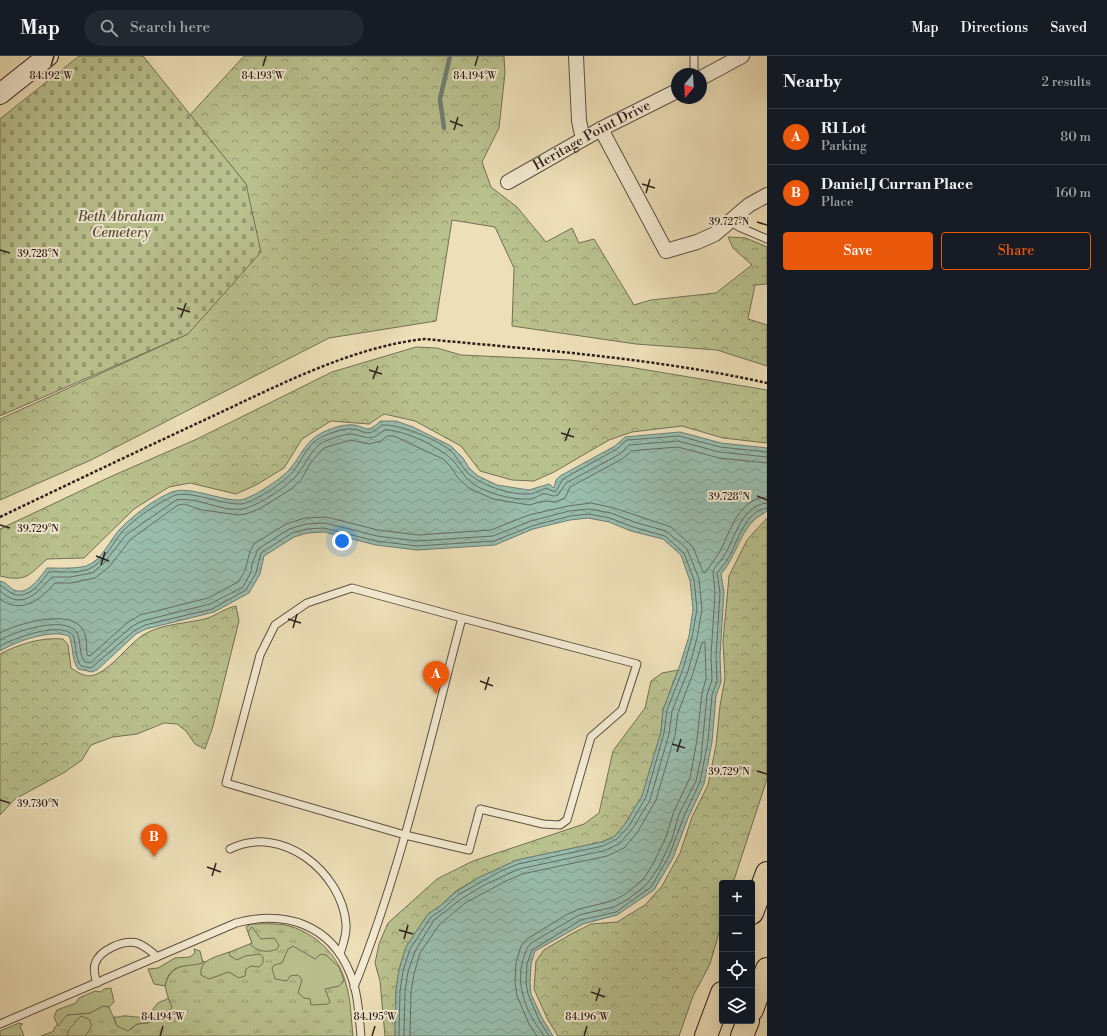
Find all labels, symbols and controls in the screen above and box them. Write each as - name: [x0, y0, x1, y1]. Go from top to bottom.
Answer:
- search box: [84, 10, 364, 46]
- text: Map: [20, 16, 60, 40]
- icon: search: [98, 17, 120, 39]
- text: Search here: [130, 18, 210, 37]
- text: Map: [911, 19, 939, 37]
- text: Directions: [961, 19, 1028, 37]
- text: Saved: [1050, 19, 1087, 37]
- north arrow: [671, 68, 707, 104]
- text: 84.192°W: [29, 70, 73, 82]
- text: 84.193°W: [242, 70, 285, 82]
- text: 84.194°W: [453, 70, 498, 82]
- text: Nearby: [783, 71, 842, 93]
- text: 2 results: [1042, 74, 1091, 90]
- street label: Heritage Point Drive: [530, 96, 654, 175]
- text: R1 Lot: [821, 119, 866, 138]
- text: A: [791, 129, 801, 145]
- text: 80 m: [1060, 129, 1091, 145]
- text: Parking: [821, 138, 867, 154]
- text: Daniel J Curran Place: [821, 175, 973, 194]
- text: B: [791, 185, 801, 201]
- text: 160 m: [1055, 185, 1091, 201]
- text: Place: [821, 194, 853, 210]
- park label: Beth Abraham Cemetery: [77, 208, 165, 242]
- text: 39.727°N: [709, 216, 750, 228]
- button: Save: [783, 232, 933, 270]
- button: Share: [941, 232, 1091, 270]
- text: 39.728°N: [17, 248, 59, 260]
- text: 39.728°N: [708, 491, 750, 503]
- text: 39.729°N: [17, 523, 59, 535]
- your location: [332, 531, 352, 551]
- pin: A: [423, 661, 449, 694]
- text: 39.729°N: [708, 766, 750, 778]
- text: 39.730°N: [17, 798, 60, 810]
- pin: B: [141, 824, 167, 857]
- map controls: [719, 880, 755, 1024]
- button: +: [719, 880, 755, 916]
- button: −: [719, 916, 755, 952]
- button: locate: [719, 952, 755, 988]
- button: layers: [719, 988, 755, 1024]
- text: 84.194°W: [141, 1011, 186, 1023]
- text: 84.195°W: [354, 1011, 397, 1023]
- text: 84.196°W: [565, 1011, 610, 1023]

